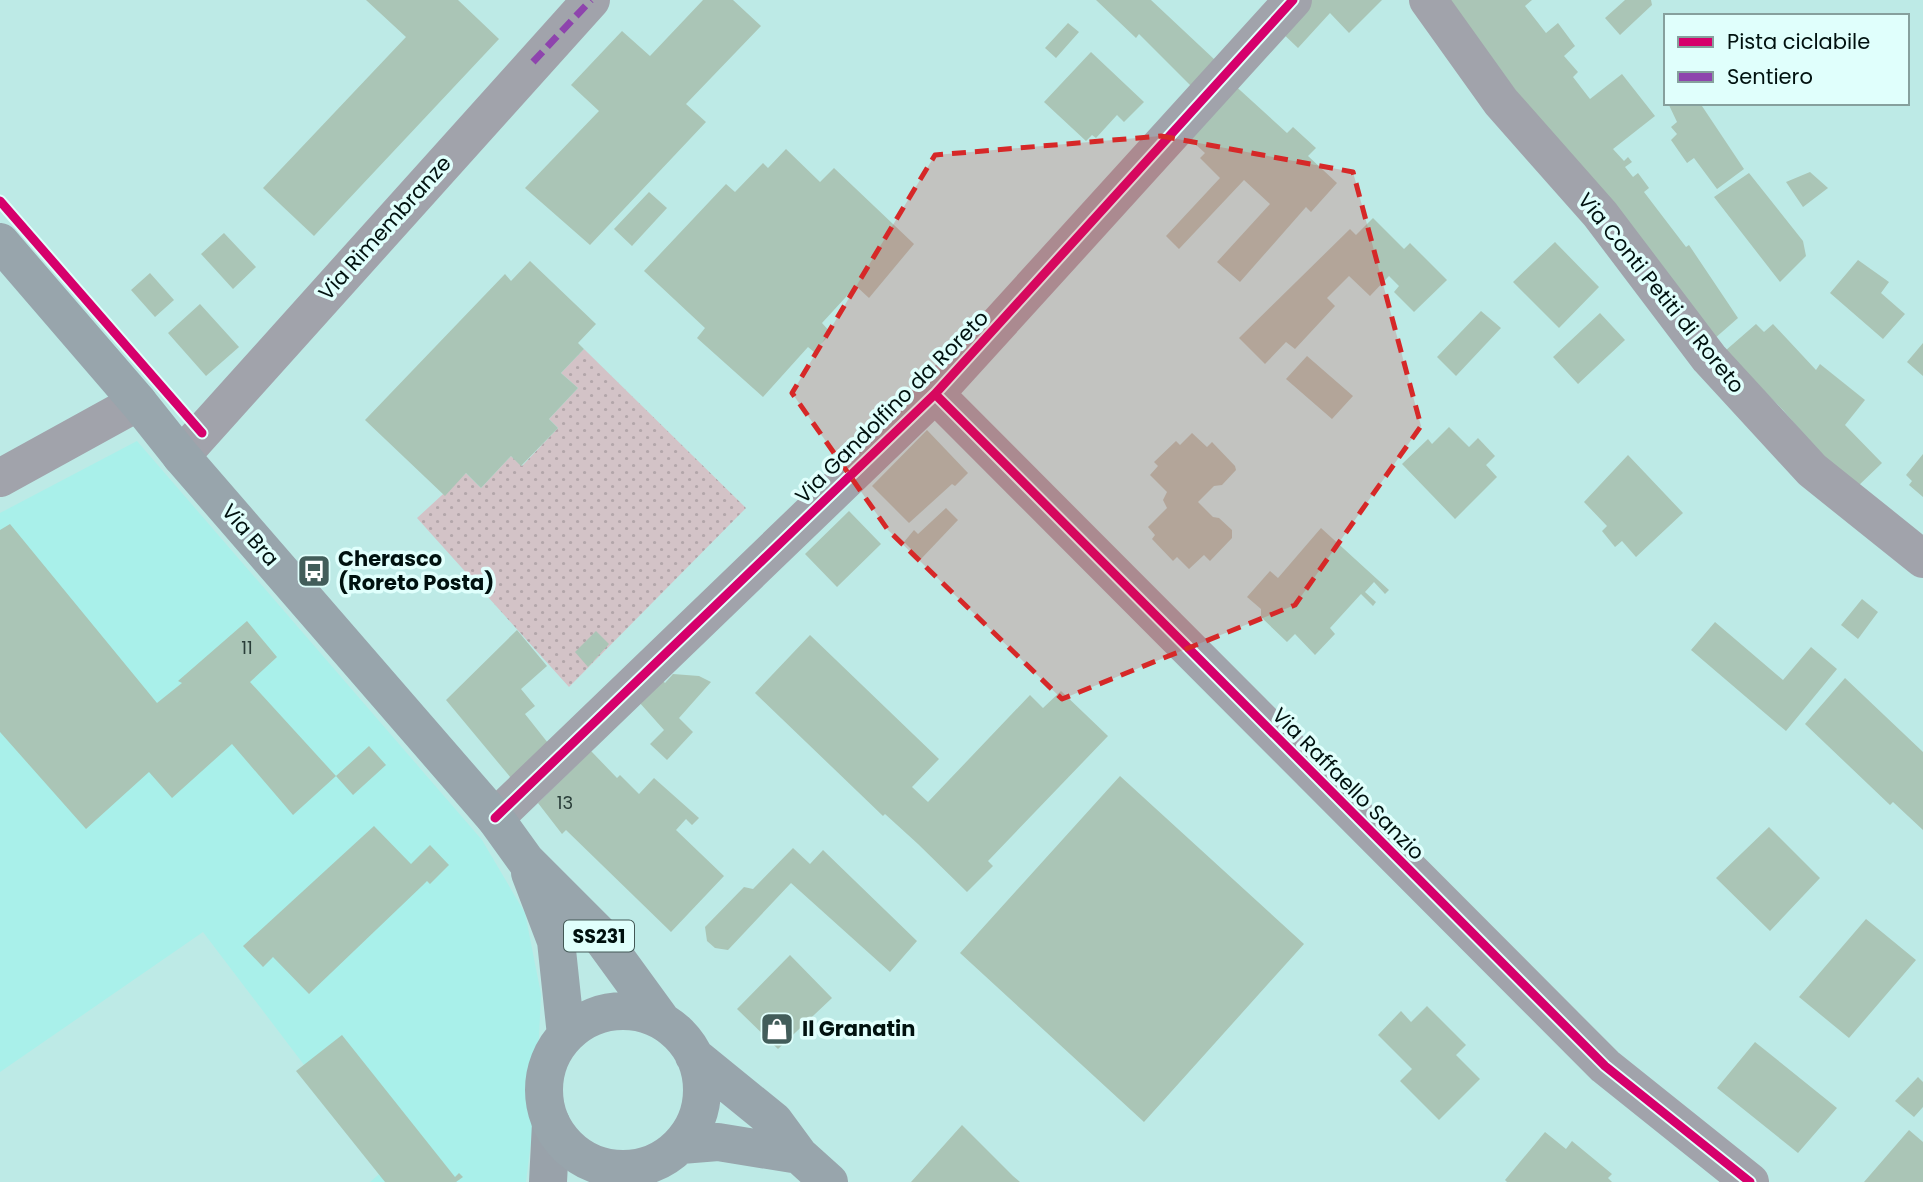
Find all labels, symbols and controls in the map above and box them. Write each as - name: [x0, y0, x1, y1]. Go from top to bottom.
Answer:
- legend: [1664, 14, 1909, 105]
- text: Pista ciclabile: [1727, 27, 1870, 56]
- text: Sentiero: [1727, 62, 1813, 91]
- street label: Via Rimembranze: [312, 149, 458, 306]
- street label: Via Conti Petiti di Roreto: [1571, 186, 1751, 399]
- street label: Via Gandolfino da Roreto: [789, 304, 995, 510]
- street label: Via Bra: [215, 497, 286, 572]
- place label: Cherasco (Roreto Posta): [338, 544, 494, 597]
- bus stop icon: Cherasco (Roreto Posta): [295, 552, 333, 590]
- house number: 11: [241, 635, 253, 660]
- street label: Via Raffaello Sanzio: [1266, 701, 1431, 866]
- house number: 13: [557, 790, 573, 815]
- road number: SS231: [564, 920, 634, 952]
- shop icon: Il Granatin: [758, 1010, 796, 1048]
- place label: Il Granatin: [802, 1014, 915, 1043]

